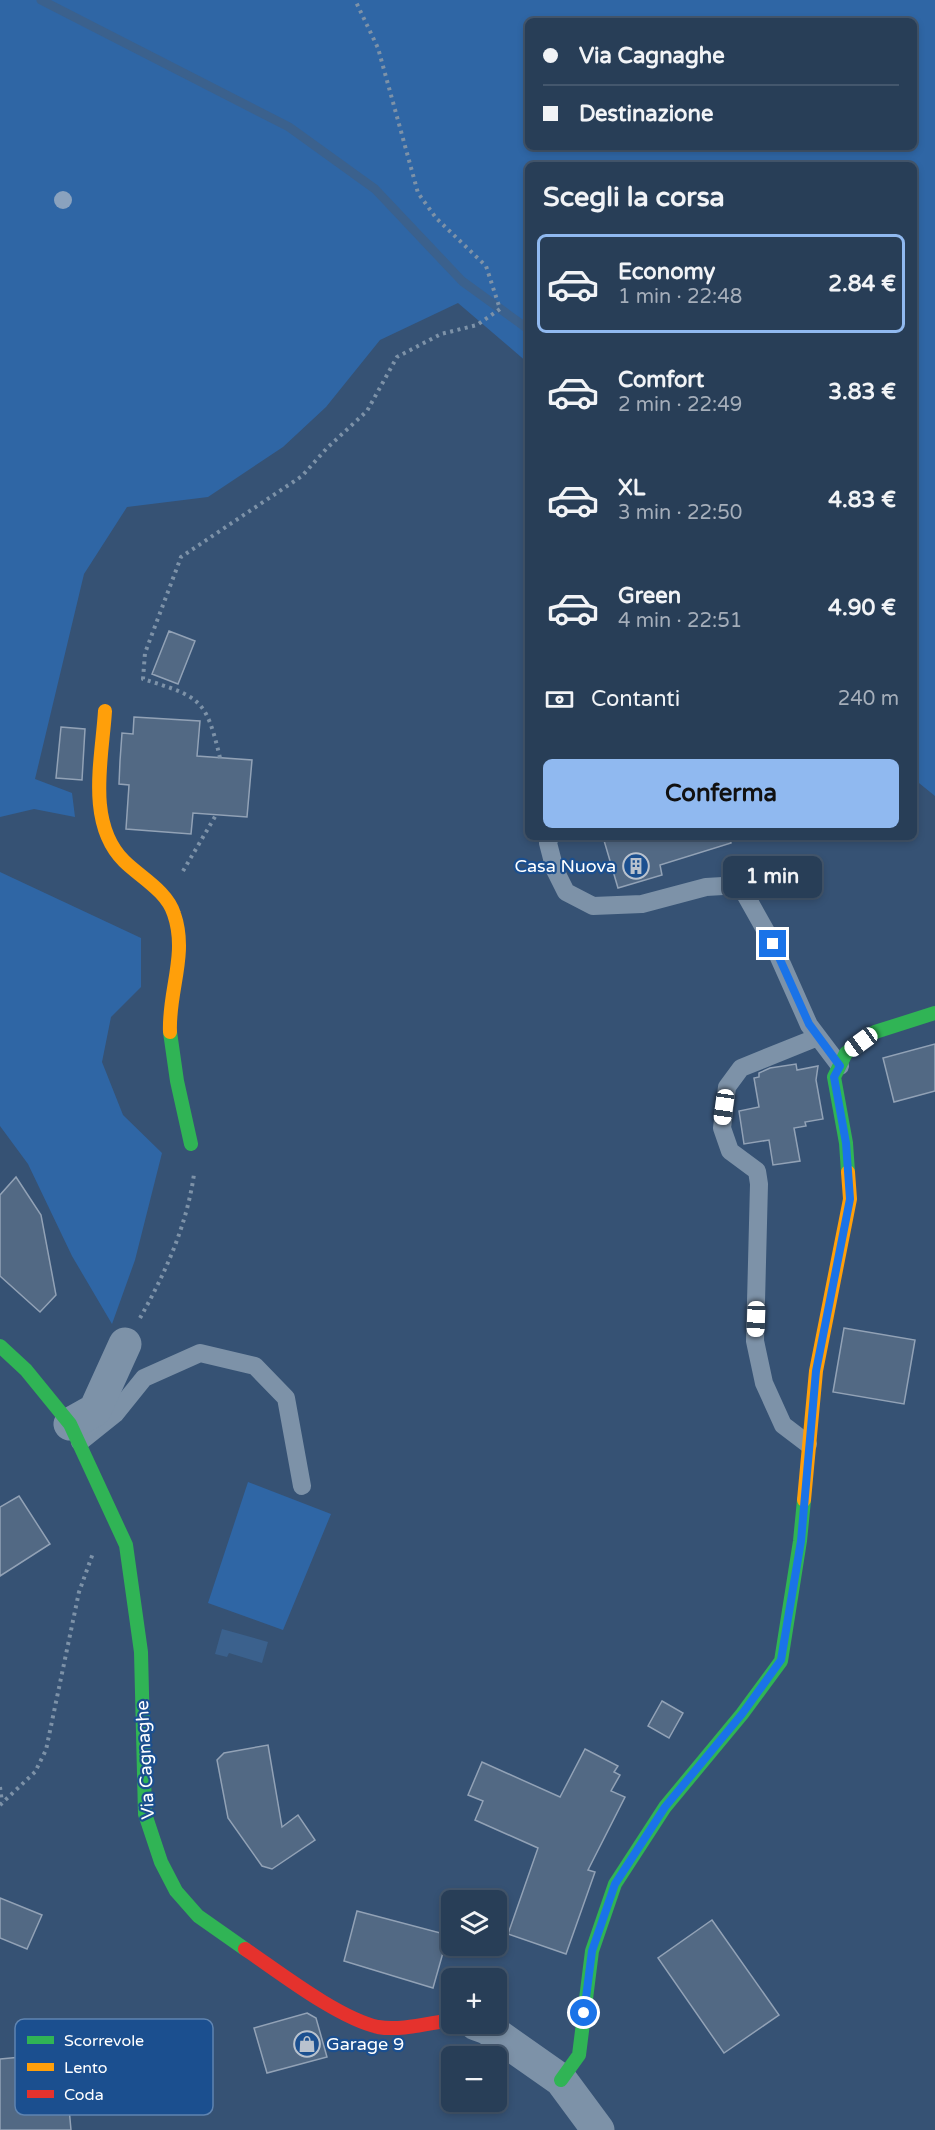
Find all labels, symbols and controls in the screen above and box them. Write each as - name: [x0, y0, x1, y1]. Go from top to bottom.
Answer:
- text: Via Cagnaghe: [579, 43, 725, 69]
- text: Destinazione: [579, 101, 713, 127]
- text: Scegli la corsa: [543, 181, 725, 214]
- icon: car: [546, 257, 600, 311]
- text: Economy: [618, 259, 715, 285]
- text: 2.84 €: [828, 271, 896, 297]
- text: 1 min · 22:48: [618, 285, 742, 309]
- icon: car: [546, 365, 600, 419]
- text: Comfort: [618, 367, 704, 393]
- text: 3.83 €: [828, 379, 896, 405]
- text: 2 min · 22:49: [618, 393, 742, 417]
- icon: car: [546, 473, 600, 527]
- text: XL: [618, 475, 645, 501]
- text: 4.83 €: [828, 487, 896, 513]
- text: 3 min · 22:50: [618, 501, 742, 525]
- icon: car: [546, 581, 600, 635]
- text: Green: [618, 583, 681, 609]
- text: 4.90 €: [828, 595, 896, 621]
- text: 4 min · 22:51: [618, 609, 742, 633]
- icon: cash: [543, 683, 576, 716]
- text: Contanti: [591, 686, 680, 712]
- text: 240 m: [838, 687, 899, 711]
- button: Conferma: [543, 759, 899, 828]
- building icon: Casa Nuova: [621, 851, 651, 881]
- place label: Casa Nuova: [514, 855, 616, 877]
- callout: 1 min: [724, 857, 822, 899]
- text: 1 min: [746, 865, 799, 889]
- route end: [759, 930, 786, 957]
- car: [841, 1024, 881, 1060]
- car: [713, 1088, 735, 1126]
- car: [746, 1301, 766, 1337]
- street label: Via Cagnaghe: [131, 1700, 159, 1820]
- map controls: [441, 1890, 507, 2112]
- button: layers: [441, 1890, 507, 1956]
- button: +: [441, 1968, 507, 2034]
- route start: [570, 1999, 597, 2026]
- legend: [15, 2019, 213, 2115]
- shop icon: Garage 9: [292, 2029, 322, 2059]
- text: Scorrevole: [64, 2031, 144, 2051]
- place label: Garage 9: [326, 2033, 404, 2055]
- button: −: [441, 2046, 507, 2112]
- text: Lento: [64, 2058, 108, 2078]
- text: Coda: [64, 2085, 104, 2105]

